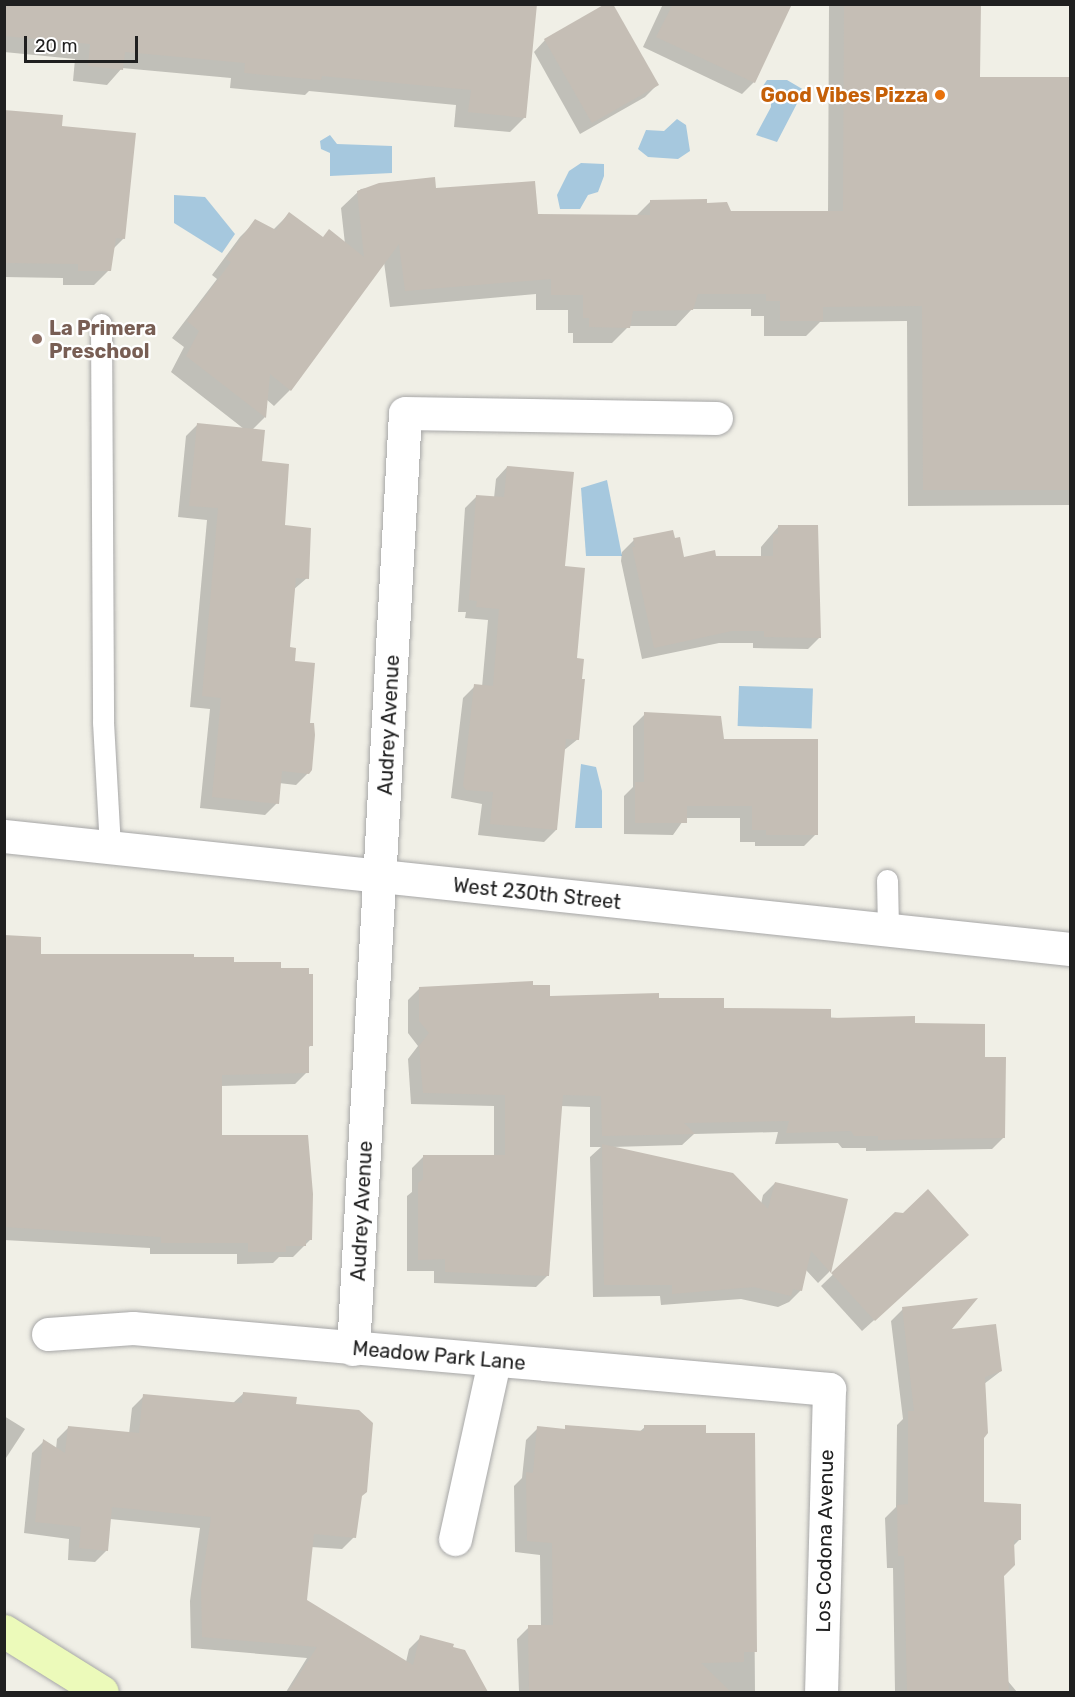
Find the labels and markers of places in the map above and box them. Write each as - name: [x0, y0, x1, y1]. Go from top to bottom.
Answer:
- place label: Good Vibes Pizza: [760, 83, 928, 107]
- marker: Good Vibes Pizza: [933, 88, 947, 102]
- place label: La Primera Preschool: [49, 316, 156, 363]
- marker: La Primera Preschool: [30, 332, 44, 346]

